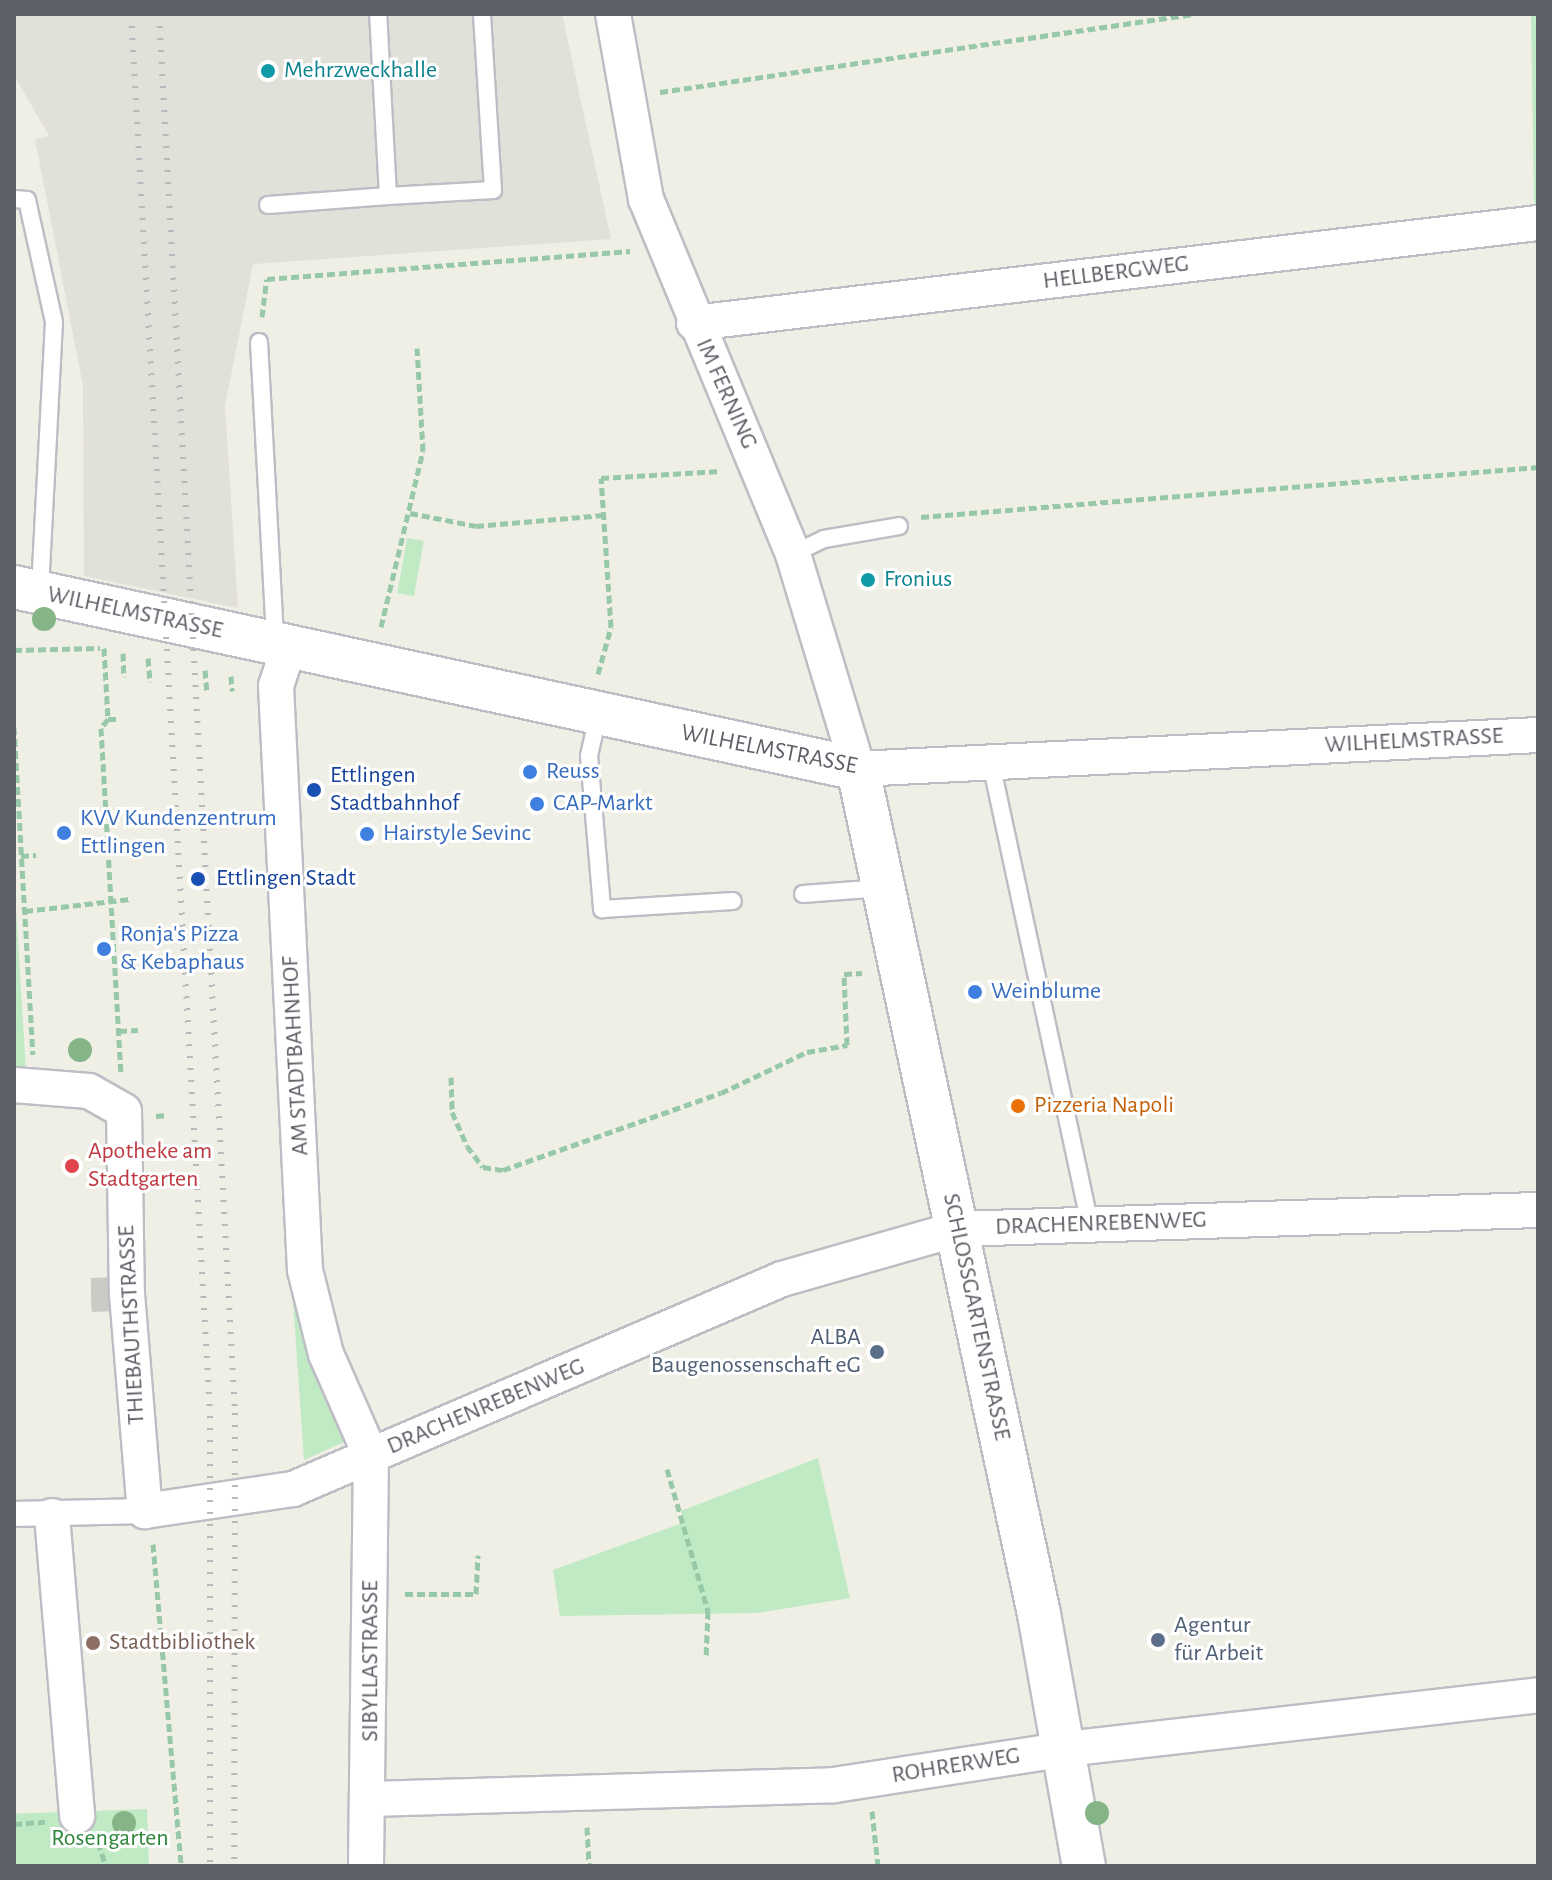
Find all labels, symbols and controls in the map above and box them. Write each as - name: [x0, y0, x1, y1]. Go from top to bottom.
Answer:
- place label: Mehrzweckhalle: [284, 57, 437, 85]
- marker: Mehrzweckhalle: [259, 62, 277, 80]
- street label: HELLBERGWEG: [1041, 250, 1191, 296]
- street label: IM FERNING: [689, 334, 763, 454]
- place label: Fronius: [884, 566, 952, 594]
- marker: Fronius: [859, 571, 877, 589]
- street label: WILHELMSTRASSE: [45, 580, 225, 646]
- street label: WILHELMSTRASSE: [678, 719, 860, 781]
- street label: WILHELMSTRASSE: [1324, 722, 1504, 760]
- place label: Reuss: [546, 758, 600, 786]
- place label: Ettlingen Stadtbahnhof: [330, 762, 459, 818]
- marker: Reuss: [521, 763, 539, 781]
- marker: Ettlingen Stadtbahnhof: [305, 781, 323, 799]
- place label: CAP-Markt: [553, 790, 653, 818]
- marker: CAP-Markt: [528, 795, 546, 813]
- place label: KVV Kundenzentrum Ettlingen: [80, 805, 277, 861]
- place label: Hairstyle Sevinc: [383, 820, 531, 848]
- marker: KVV Kundenzentrum Ettlingen: [55, 824, 73, 842]
- marker: Hairstyle Sevinc: [358, 825, 376, 843]
- place label: Ettlingen Stadt: [216, 865, 356, 893]
- marker: Ettlingen Stadt: [187, 868, 209, 890]
- place label: Ronja's Pizza & Kebaphaus: [120, 921, 245, 977]
- marker: Ronja's Pizza & Kebaphaus: [95, 940, 113, 958]
- street label: AM STADTBAHNHOF: [276, 956, 316, 1156]
- place label: Weinblume: [991, 978, 1101, 1006]
- marker: Weinblume: [966, 983, 984, 1001]
- place label: Pizzeria Napoli: [1034, 1092, 1174, 1120]
- marker: Pizzeria Napoli: [1009, 1097, 1027, 1115]
- place label: Apotheke am Stadtgarten: [88, 1138, 212, 1194]
- marker: Apotheke am Stadtgarten: [63, 1157, 81, 1175]
- street label: SCHLOSSGARTENSTRASSE: [936, 1191, 1016, 1443]
- street label: DRACHENREBENWEG: [995, 1206, 1207, 1242]
- street label: THIEBAUTHSTRASSE: [112, 1224, 152, 1426]
- place label: ALBA Baugenossenschaft eG: [651, 1324, 861, 1380]
- marker: ALBA Baugenossenschaft eG: [868, 1343, 886, 1361]
- street label: DRACHENREBENWEG: [383, 1352, 589, 1462]
- street label: SIBYLLASTRASSE: [357, 1580, 385, 1742]
- place label: Agentur für Arbeit: [1174, 1612, 1263, 1668]
- place label: Stadtbibliothek: [109, 1629, 255, 1657]
- marker: Agentur für Arbeit: [1149, 1631, 1167, 1649]
- marker: Stadtbibliothek: [84, 1634, 102, 1652]
- street label: ROHRERWEG: [890, 1742, 1022, 1790]
- park label: Rosengarten: [51, 1825, 169, 1853]

